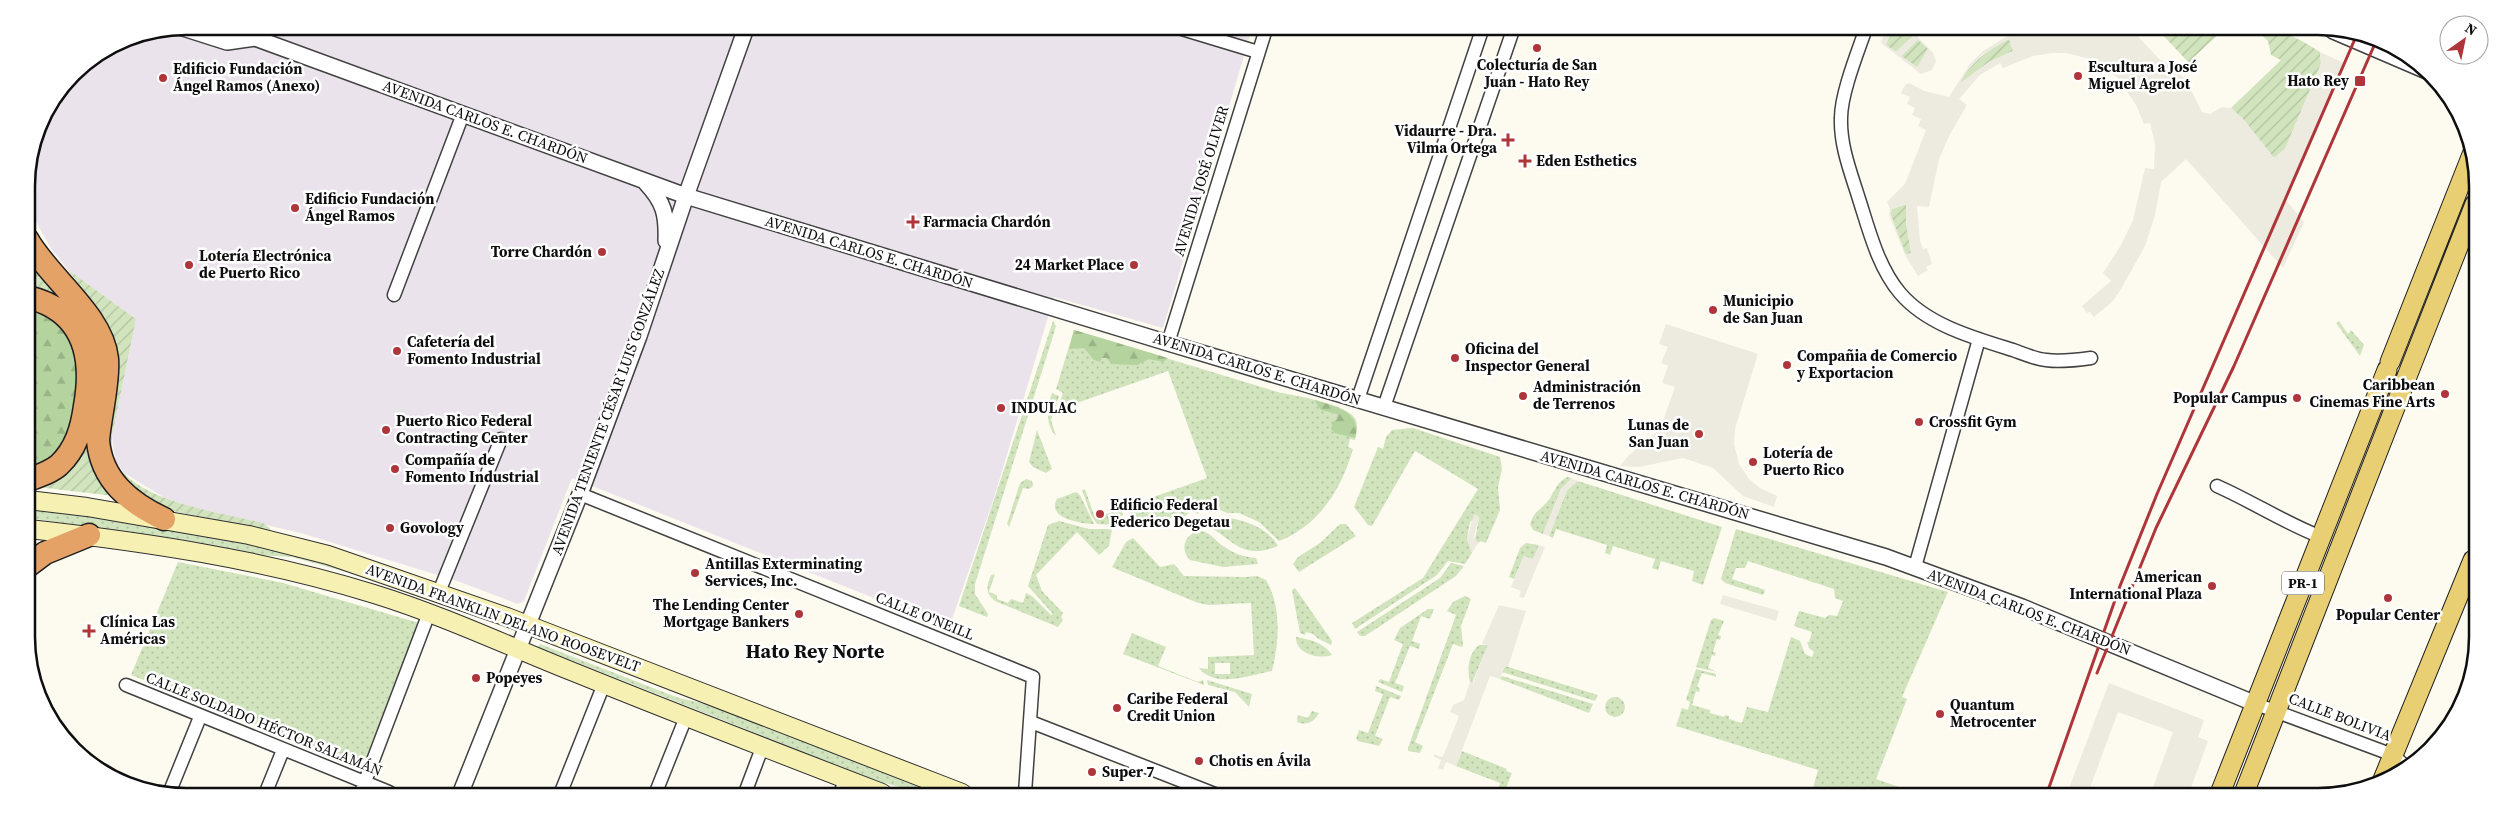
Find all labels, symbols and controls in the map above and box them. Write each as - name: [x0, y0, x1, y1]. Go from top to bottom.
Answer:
- north arrow: [2439, 15, 2489, 65]
- text: N: [2461, 18, 2481, 40]
- marker: Colecturía de San Juan - Hato Rey: [1531, 42, 1543, 54]
- place label: Colecturía de San Juan - Hato Rey: [1477, 54, 1597, 92]
- place label: Escultura a José Miguel Agrelot: [2088, 56, 2197, 94]
- place label: Edificio Fundación Ángel Ramos (Anexo): [173, 58, 320, 96]
- marker: Escultura a José Miguel Agrelot: [2072, 70, 2084, 82]
- place label: Hato Rey: [2287, 70, 2349, 91]
- marker: Edificio Fundación Ángel Ramos (Anexo): [157, 72, 169, 84]
- marker: Hato Rey: [2353, 74, 2367, 88]
- street label: AVENIDA CARLOS E. CHARDÓN: [380, 75, 590, 168]
- street label: AVENIDA JOSÉ OLIVER: [1168, 103, 1234, 259]
- place label: Vidaurre - Dra. Vilma Ortega: [1395, 120, 1498, 158]
- marker: Vidaurre - Dra. Vilma Ortega: [1501, 133, 1515, 147]
- place label: Eden Esthetics: [1536, 150, 1637, 171]
- marker: Eden Esthetics: [1518, 154, 1532, 168]
- place label: Edificio Fundación Ángel Ramos: [305, 188, 434, 226]
- marker: Edificio Fundación Ángel Ramos: [289, 202, 301, 214]
- street label: AVENIDA CARLOS E. CHARDÓN: [763, 210, 976, 293]
- place label: Farmacia Chardón: [923, 211, 1051, 232]
- marker: Farmacia Chardón: [907, 216, 919, 228]
- place label: Torre Chardón: [491, 241, 592, 262]
- place label: Lotería Electrónica de Puerto Rico: [199, 245, 332, 283]
- marker: Torre Chardón: [596, 246, 608, 258]
- place label: 24 Market Place: [1015, 254, 1124, 275]
- marker: Lotería Electrónica de Puerto Rico: [183, 259, 195, 271]
- marker: 24 Market Place: [1128, 259, 1140, 271]
- street label: AVENIDA TENIENTE CÉSAR LUIS GONZÁLEZ: [546, 266, 669, 558]
- place label: Municipio de San Juan: [1723, 290, 1803, 328]
- marker: Municipio de San Juan: [1707, 304, 1719, 316]
- street label: AVENIDA CARLOS E. CHARDÓN: [1151, 327, 1364, 410]
- place label: Cafetería del Fomento Industrial: [407, 331, 541, 369]
- place label: Oficina del Inspector General: [1465, 338, 1590, 376]
- marker: Cafetería del Fomento Industrial: [391, 345, 403, 357]
- place label: Compañia de Comercio y Exportacion: [1796, 345, 1958, 383]
- marker: Oficina del Inspector General: [1449, 352, 1461, 364]
- marker: Compañia de Comercio y Exportacion: [1781, 359, 1793, 371]
- place label: Caribbean Cinemas Fine Arts: [2310, 374, 2435, 412]
- place label: Administración de Terrenos: [1533, 376, 1641, 414]
- place label: Popular Campus: [2173, 387, 2287, 408]
- marker: Caribbean Cinemas Fine Arts: [2439, 388, 2451, 400]
- marker: Administración de Terrenos: [1517, 390, 1529, 402]
- marker: Popular Campus: [2291, 392, 2303, 404]
- place label: INDULAC: [1011, 397, 1076, 418]
- marker: INDULAC: [995, 402, 1007, 414]
- place label: Puerto Rico Federal Contracting Center: [396, 410, 532, 448]
- place label: Crossfit Gym: [1929, 411, 2017, 432]
- place label: Lunas de San Juan: [1628, 414, 1689, 452]
- marker: Crossfit Gym: [1913, 416, 1925, 428]
- marker: Puerto Rico Federal Contracting Center: [380, 424, 392, 436]
- marker: Lunas de San Juan: [1693, 428, 1705, 440]
- place label: Lotería de Puerto Rico: [1763, 442, 1845, 480]
- street label: AVENIDA CARLOS E. CHARDÓN: [1538, 445, 1752, 524]
- place label: Compañía de Fomento Industrial: [405, 449, 539, 487]
- marker: Lotería de Puerto Rico: [1747, 456, 1759, 468]
- marker: Compañía de Fomento Industrial: [389, 463, 401, 475]
- place label: Edificio Federal Federico Degetau: [1110, 494, 1230, 532]
- marker: Edificio Federal Federico Degetau: [1094, 508, 1106, 520]
- place label: Govology: [400, 517, 464, 538]
- marker: Govology: [384, 522, 396, 534]
- place label: Antillas Exterminating Services, Inc.: [705, 553, 862, 591]
- street label: AVENIDA FRANKLIN DELANO ROOSEVELT: [363, 558, 643, 677]
- street label: AVENIDA CARLOS E. CHARDÓN: [1924, 563, 2134, 660]
- place label: American International Plaza: [2070, 566, 2203, 604]
- marker: Antillas Exterminating Services, Inc.: [689, 567, 701, 579]
- road number: PR-1: [2282, 572, 2324, 594]
- marker: American International Plaza: [2206, 580, 2218, 592]
- street label: CALLE O'NEILL: [873, 586, 978, 645]
- marker: Popular Center: [2382, 592, 2394, 604]
- place label: The Lending Center Mortgage Bankers: [653, 594, 789, 632]
- place label: Popular Center: [2336, 604, 2440, 625]
- marker: The Lending Center Mortgage Bankers: [793, 608, 805, 620]
- place label: Clínica Las Américas: [100, 611, 175, 649]
- marker: Clínica Las Américas: [82, 624, 96, 638]
- district label: Hato Rey Norte: [746, 637, 884, 665]
- street label: CALLE SOLDADO HÉCTOR SALAMÁN: [143, 666, 386, 781]
- place label: Popeyes: [486, 667, 543, 688]
- marker: Popeyes: [470, 672, 482, 684]
- street label: CALLE BOLIVIA: [2286, 687, 2395, 746]
- place label: Caribe Federal Credit Union: [1127, 688, 1228, 726]
- place label: Quantum Metrocenter: [1950, 694, 2036, 732]
- marker: Caribe Federal Credit Union: [1111, 702, 1123, 714]
- marker: Quantum Metrocenter: [1934, 708, 1946, 720]
- place label: Chotis en Ávila: [1209, 750, 1312, 771]
- marker: Chotis en Ávila: [1193, 755, 1205, 767]
- place label: Super 7: [1102, 761, 1154, 782]
- marker: Super 7: [1086, 766, 1098, 778]

